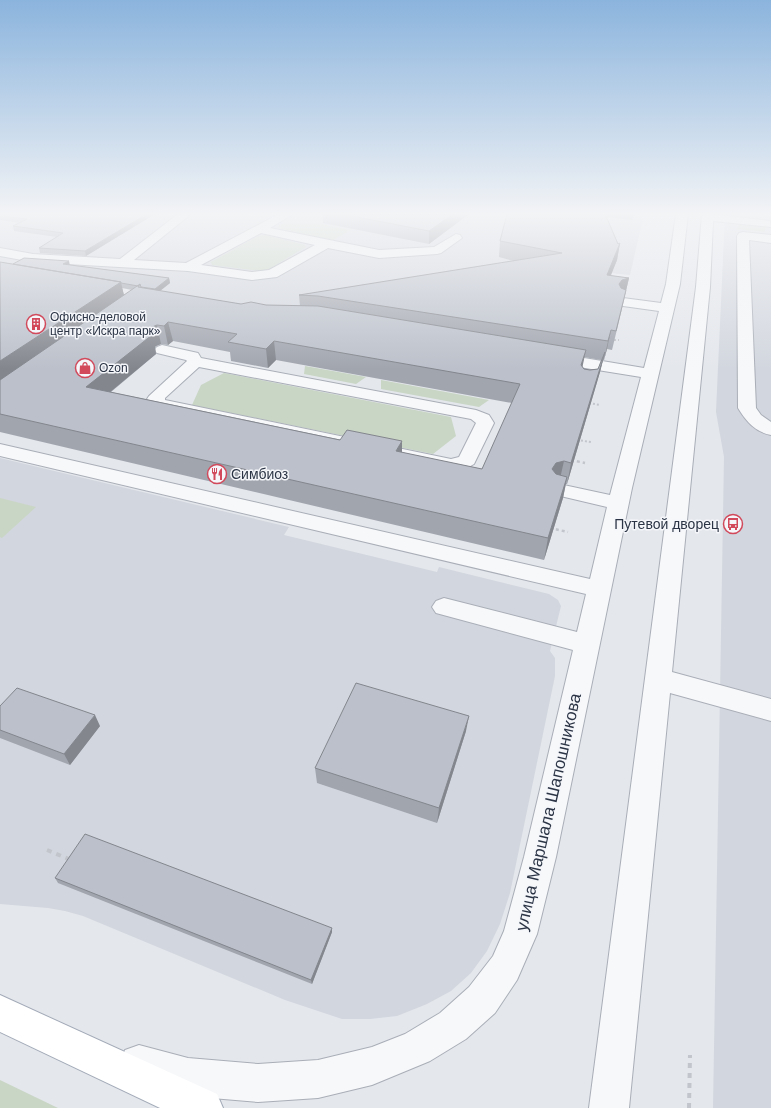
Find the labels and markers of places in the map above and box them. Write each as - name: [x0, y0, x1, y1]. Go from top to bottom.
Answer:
- place label: Офисно-деловой центр «Искра парк»: [50, 310, 161, 338]
- building icon: Офисно-деловой центр «Искра парк»: [25, 313, 47, 335]
- shop icon: Ozon: [74, 357, 96, 379]
- place label: Ozon: [99, 361, 128, 375]
- restaurant icon: Симбиоз: [206, 463, 228, 485]
- place label: Симбиоз: [231, 466, 288, 482]
- bus stop icon: Путевой дворец: [722, 513, 744, 535]
- place label: Путевой дворец: [614, 516, 719, 532]

